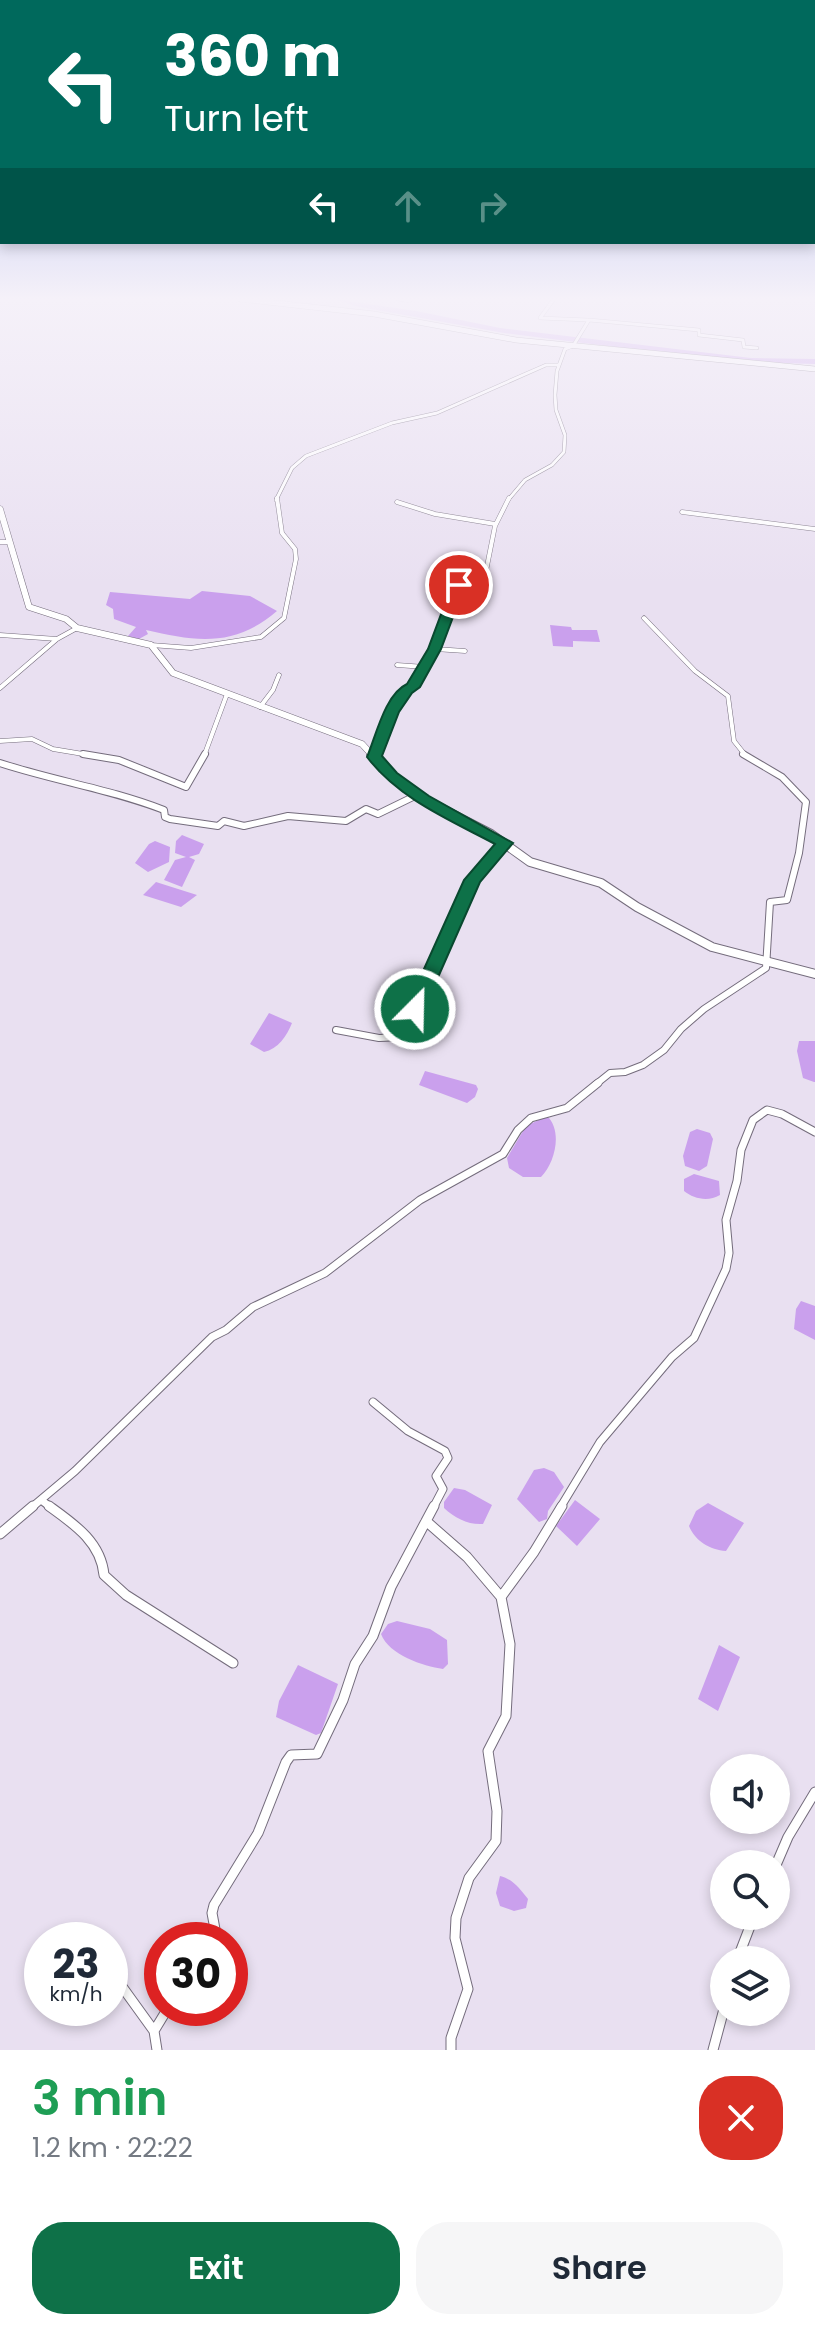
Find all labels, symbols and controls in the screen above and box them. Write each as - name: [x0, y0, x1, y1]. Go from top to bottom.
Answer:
- text: 360 m: [164, 17, 341, 96]
- icon: left: [32, 32, 136, 136]
- text: Turn left: [164, 93, 309, 144]
- icon: left: [302, 184, 346, 228]
- icon: ahead: [386, 184, 430, 228]
- icon: right: [470, 184, 514, 228]
- pin: [425, 551, 493, 619]
- icon: arrive: [437, 563, 481, 607]
- position arrow: [373, 967, 457, 1051]
- map controls: [710, 1754, 790, 2026]
- button: sound: [710, 1754, 790, 1834]
- button: search: [710, 1850, 790, 1930]
- speed limit sign: 30: [144, 1922, 248, 2026]
- text: 23: [52, 1936, 100, 1992]
- button: layers: [710, 1946, 790, 2026]
- text: km/h: [49, 1980, 103, 2008]
- text: 3 min: [32, 2065, 168, 2132]
- button: close: [699, 2076, 783, 2160]
- text: 1.2 km · 22:22: [32, 2130, 193, 2166]
- button: Exit: [32, 2222, 400, 2314]
- button: Share: [416, 2222, 783, 2314]

